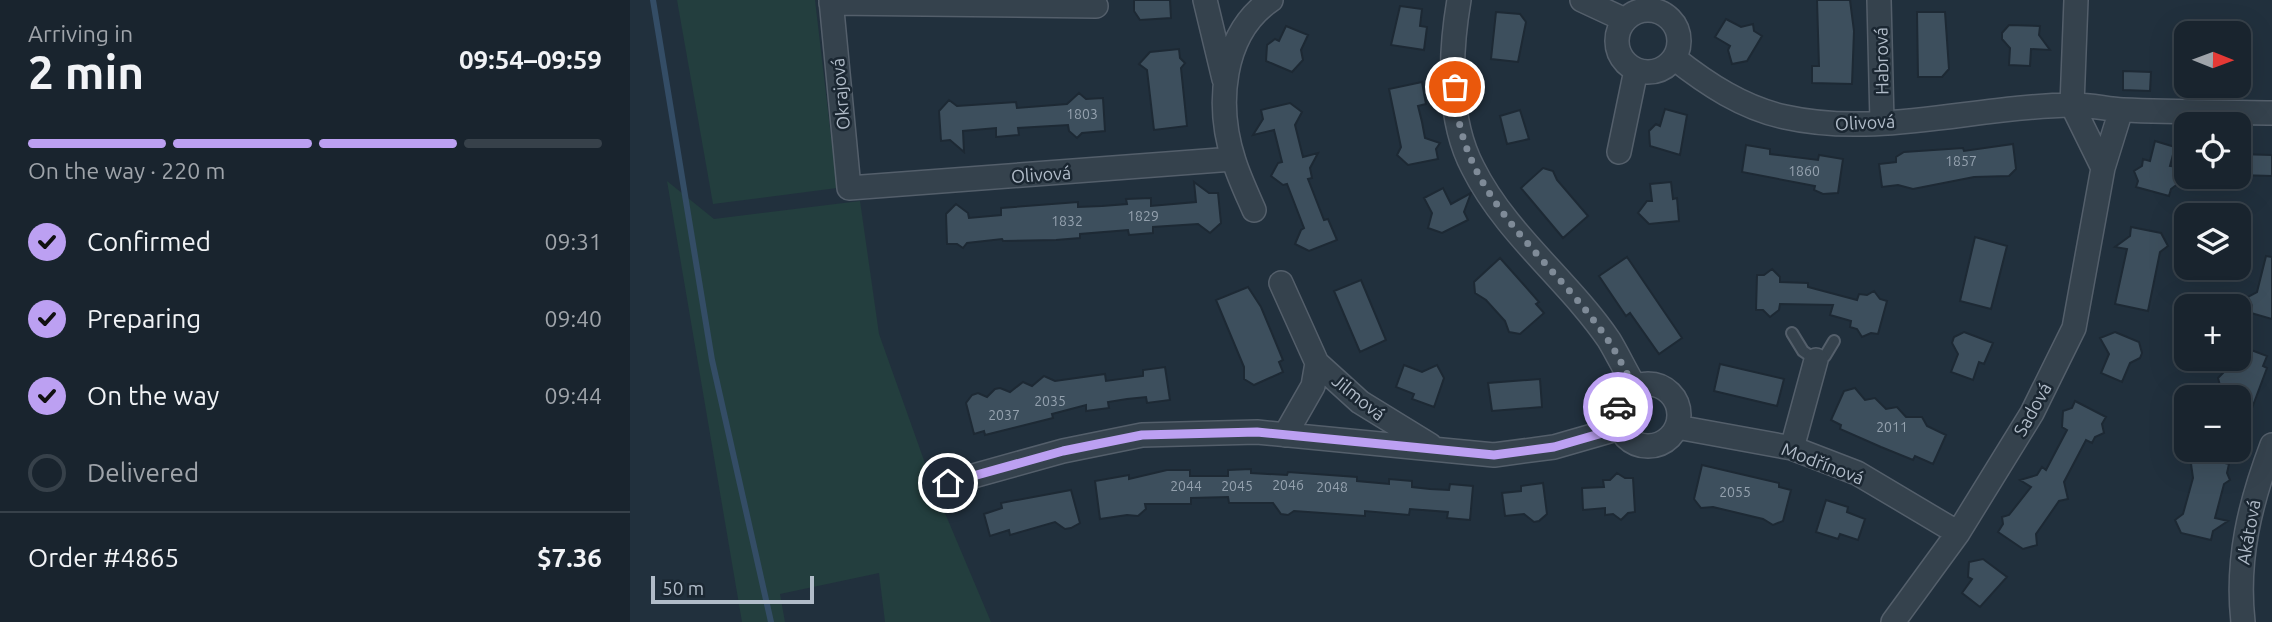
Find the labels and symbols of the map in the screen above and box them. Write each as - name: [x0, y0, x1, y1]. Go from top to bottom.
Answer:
- north arrow: [2174, 21, 2250, 98]
- street label: Habrová: [1870, 27, 1892, 95]
- street label: Okrajová: [827, 57, 853, 131]
- pin: [1425, 57, 1485, 117]
- house number: 1803: [1066, 106, 1098, 122]
- street label: Olivová: [1834, 110, 1896, 134]
- house number: 1857: [1945, 153, 1977, 169]
- street label: Olivová: [1010, 162, 1072, 186]
- house number: 1860: [1788, 163, 1820, 179]
- house number: 1829: [1127, 208, 1159, 224]
- house number: 1832: [1051, 213, 1083, 229]
- street label: Jilmová: [1329, 370, 1389, 424]
- courier: [1583, 372, 1653, 442]
- street label: Sadová: [2009, 379, 2055, 439]
- house number: 2035: [1034, 393, 1066, 409]
- house number: 2037: [988, 407, 1020, 423]
- house number: 2011: [1876, 419, 1908, 435]
- street label: Modřínová: [1779, 438, 1867, 488]
- pin: [918, 453, 978, 513]
- house number: 2046: [1272, 477, 1304, 493]
- house number: 2044: [1170, 478, 1202, 494]
- house number: 2045: [1221, 478, 1253, 494]
- house number: 2048: [1316, 479, 1348, 495]
- house number: 2055: [1719, 484, 1751, 500]
- street label: Akátová: [2232, 498, 2264, 566]
- scale bar: [651, 573, 814, 605]

